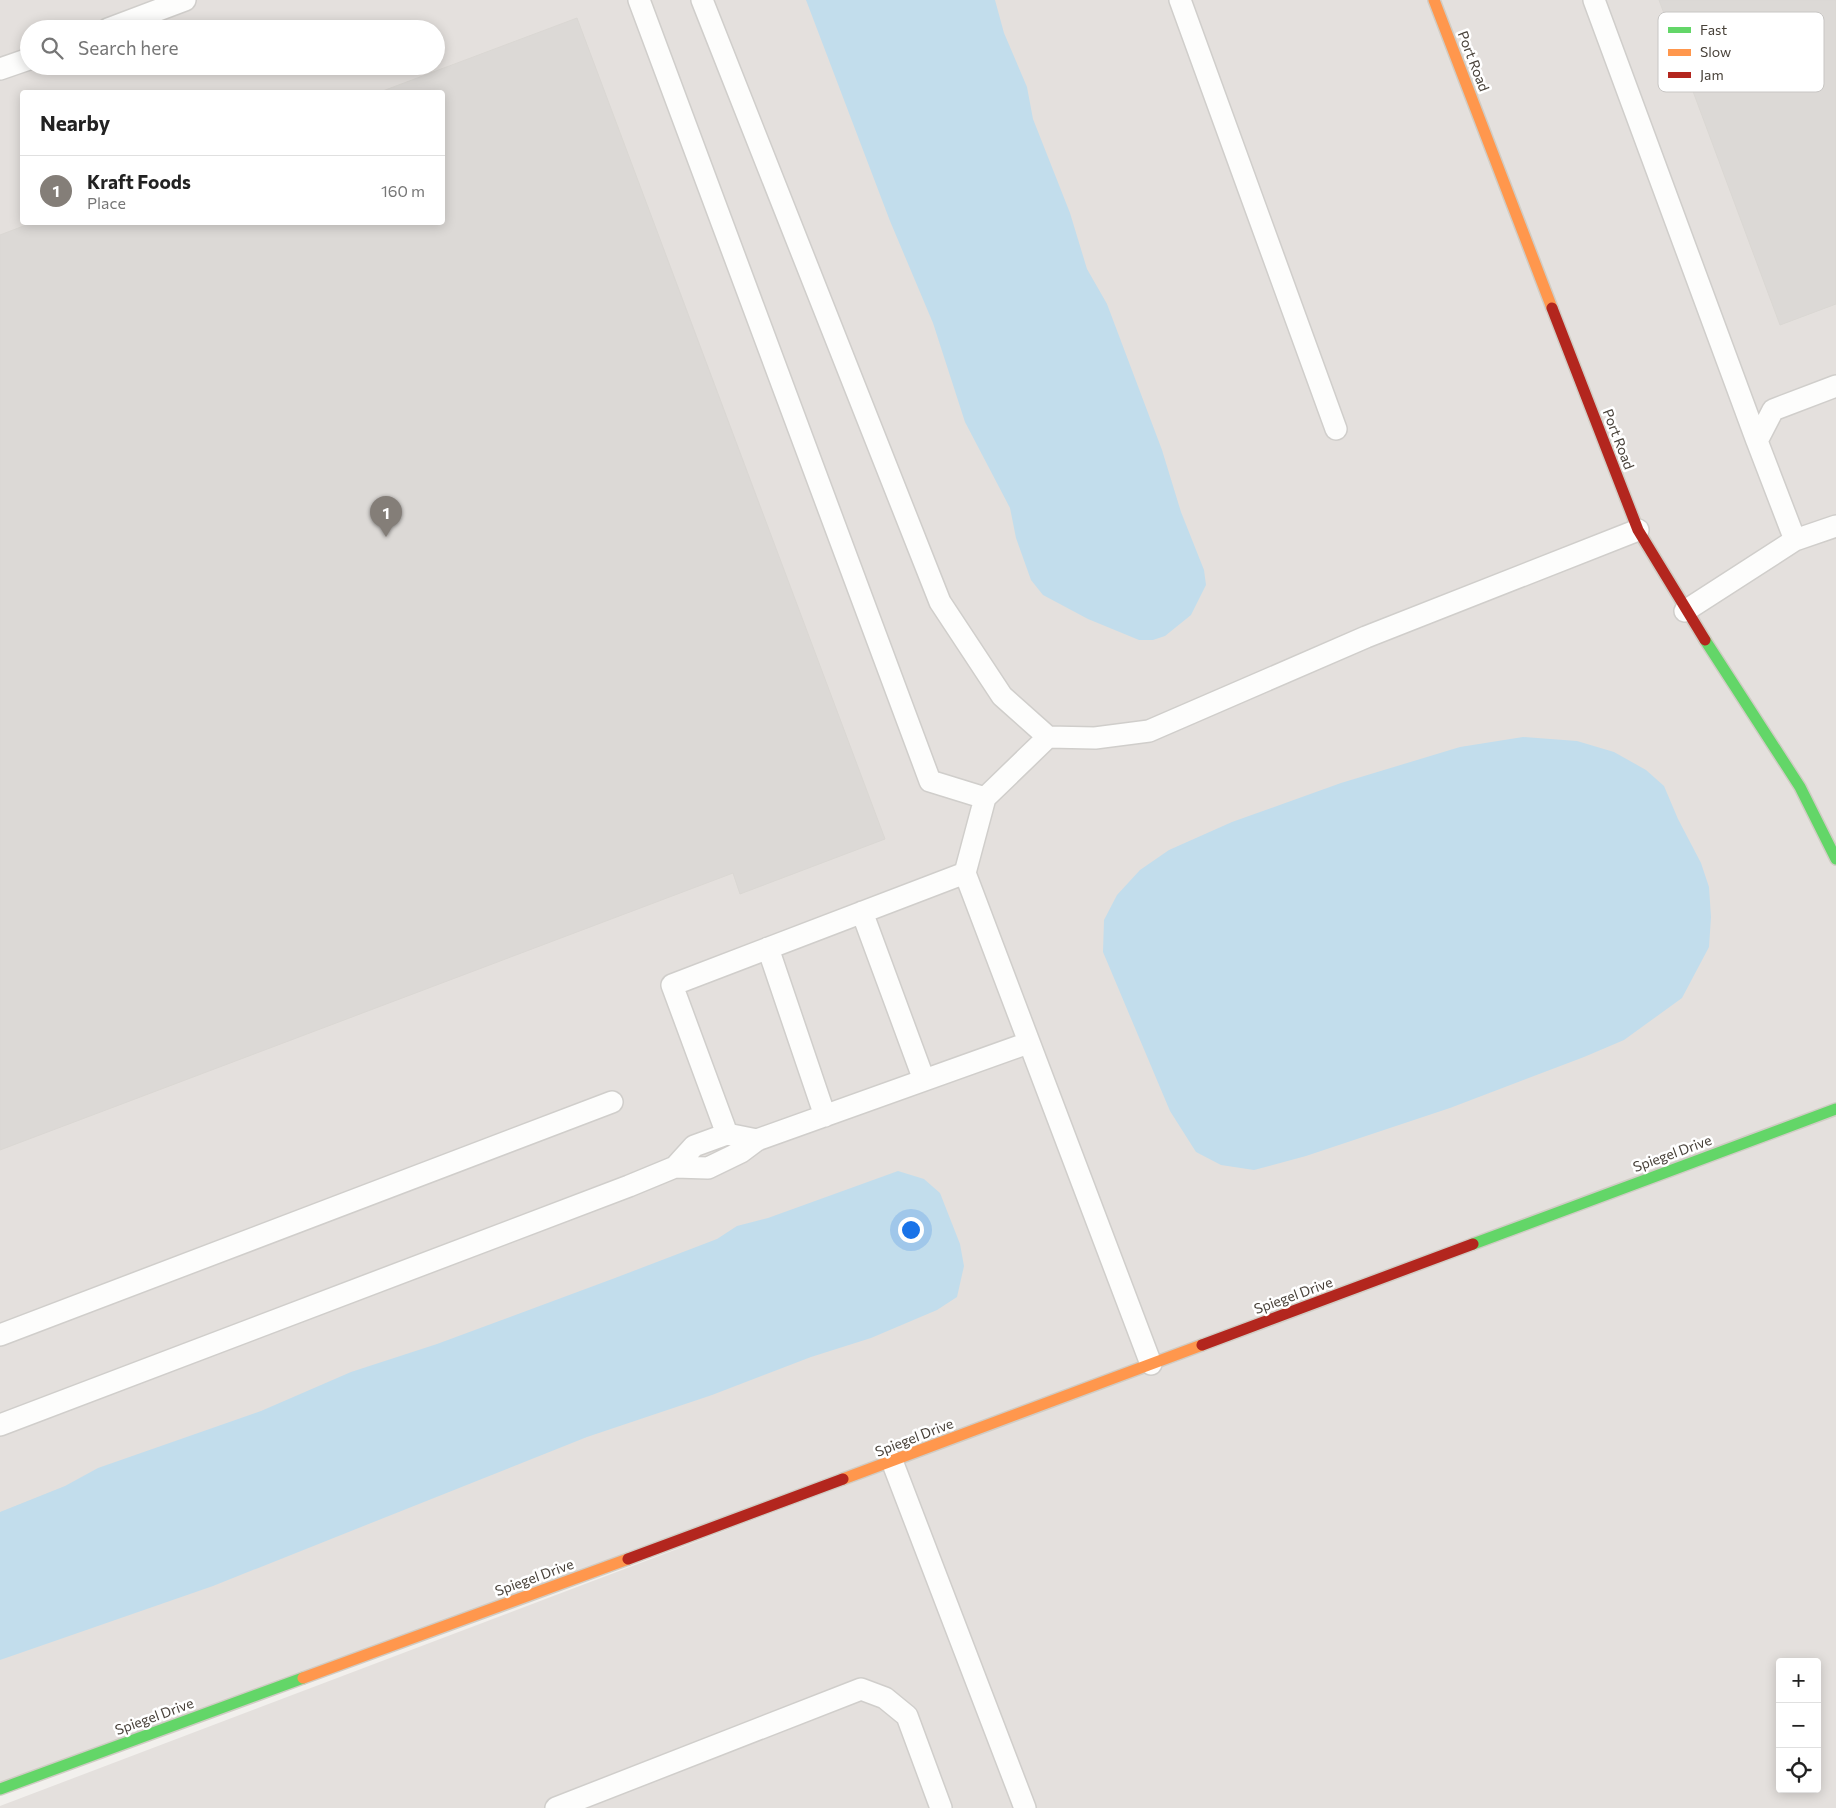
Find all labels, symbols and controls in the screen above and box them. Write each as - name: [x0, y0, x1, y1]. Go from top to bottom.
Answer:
- legend: [1658, 12, 1824, 92]
- search box: [20, 20, 445, 75]
- text: Fast: [1700, 21, 1727, 38]
- street label: Port Road: [1455, 28, 1493, 94]
- icon: search: [38, 34, 66, 62]
- text: Search here: [78, 36, 178, 59]
- text: Slow: [1700, 43, 1731, 60]
- text: Jam: [1700, 66, 1724, 83]
- text: Nearby: [40, 110, 110, 135]
- text: Kraft Foods: [87, 170, 191, 193]
- text: 1: [52, 181, 60, 200]
- text: 160 m: [381, 181, 425, 200]
- text: Place: [87, 193, 126, 212]
- street label: Port Road: [1600, 406, 1638, 472]
- pin: 1: [370, 496, 402, 537]
- street label: Spiegel Drive: [1630, 1131, 1714, 1175]
- your location: [898, 1217, 924, 1243]
- street label: Spiegel Drive: [1251, 1273, 1335, 1317]
- street label: Spiegel Drive: [873, 1414, 955, 1460]
- street label: Spiegel Drive: [492, 1555, 576, 1599]
- map controls: [1776, 1658, 1821, 1793]
- button: +: [1776, 1658, 1821, 1703]
- street label: Spiegel Drive: [112, 1694, 196, 1738]
- button: −: [1776, 1703, 1821, 1748]
- button: locate: [1776, 1748, 1821, 1793]

